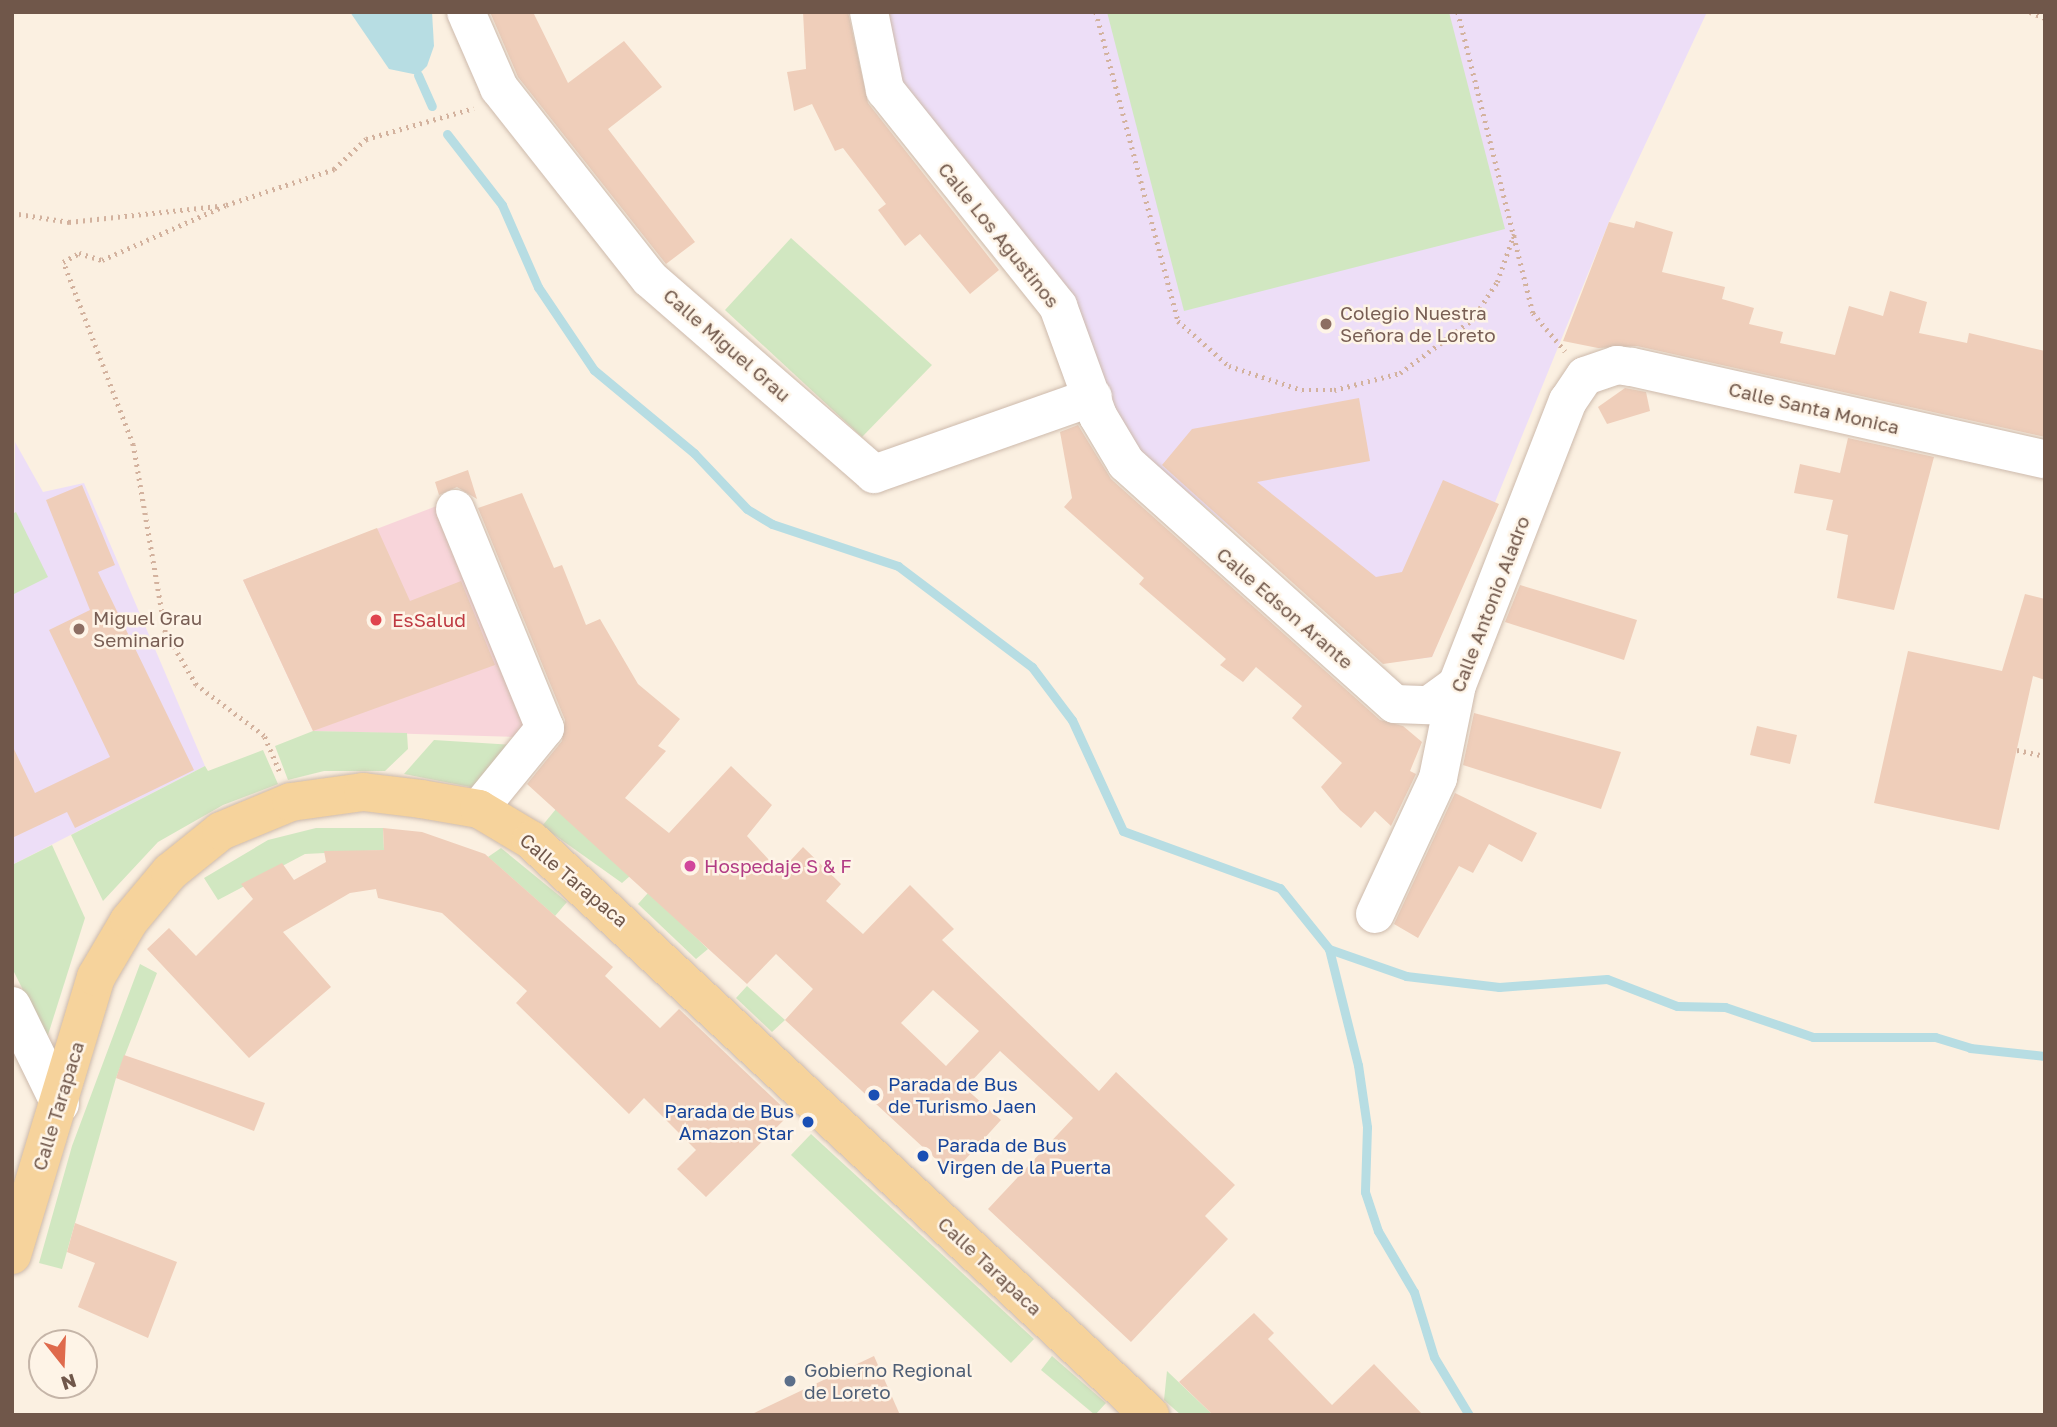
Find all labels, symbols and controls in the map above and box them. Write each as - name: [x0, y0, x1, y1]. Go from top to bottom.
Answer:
- street label: Calle Los Agustinos: [934, 158, 1064, 312]
- street label: Calle Miguel Grau: [659, 284, 795, 406]
- place label: Colegio Nuestra Señora de Loreto: [1340, 302, 1496, 346]
- marker: Colegio Nuestra Señora de Loreto: [1318, 316, 1334, 332]
- street label: Calle Santa Monica: [1726, 377, 1902, 439]
- street label: Calle Antonio Aladro: [1446, 513, 1534, 695]
- street label: Calle Edson Arante: [1212, 543, 1358, 673]
- place label: Miguel Grau Seminario: [93, 607, 202, 651]
- place label: EsSalud: [392, 609, 466, 631]
- marker: EsSalud: [366, 610, 386, 630]
- marker: Miguel Grau Seminario: [71, 621, 87, 637]
- street label: Calle Tarapaca: [515, 828, 633, 932]
- place label: Hospedaje S & F: [704, 855, 852, 877]
- marker: Hospedaje S & F: [682, 858, 698, 874]
- street label: Calle Tarapaca: [28, 1039, 88, 1173]
- place label: Parada de Bus de Turismo Jaen: [888, 1073, 1037, 1117]
- marker: Parada de Bus de Turismo Jaen: [866, 1087, 882, 1103]
- place label: Parada de Bus Amazon Star: [664, 1100, 794, 1144]
- marker: Parada de Bus Amazon Star: [800, 1114, 816, 1130]
- place label: Parada de Bus Virgen de la Puerta: [937, 1134, 1111, 1178]
- marker: Parada de Bus Virgen de la Puerta: [915, 1148, 931, 1164]
- street label: Calle Tarapaca: [933, 1212, 1047, 1320]
- north arrow: [28, 1329, 98, 1399]
- place label: Gobierno Regional de Loreto: [804, 1359, 972, 1403]
- text: N: [59, 1369, 79, 1396]
- marker: Gobierno Regional de Loreto: [782, 1373, 798, 1389]

